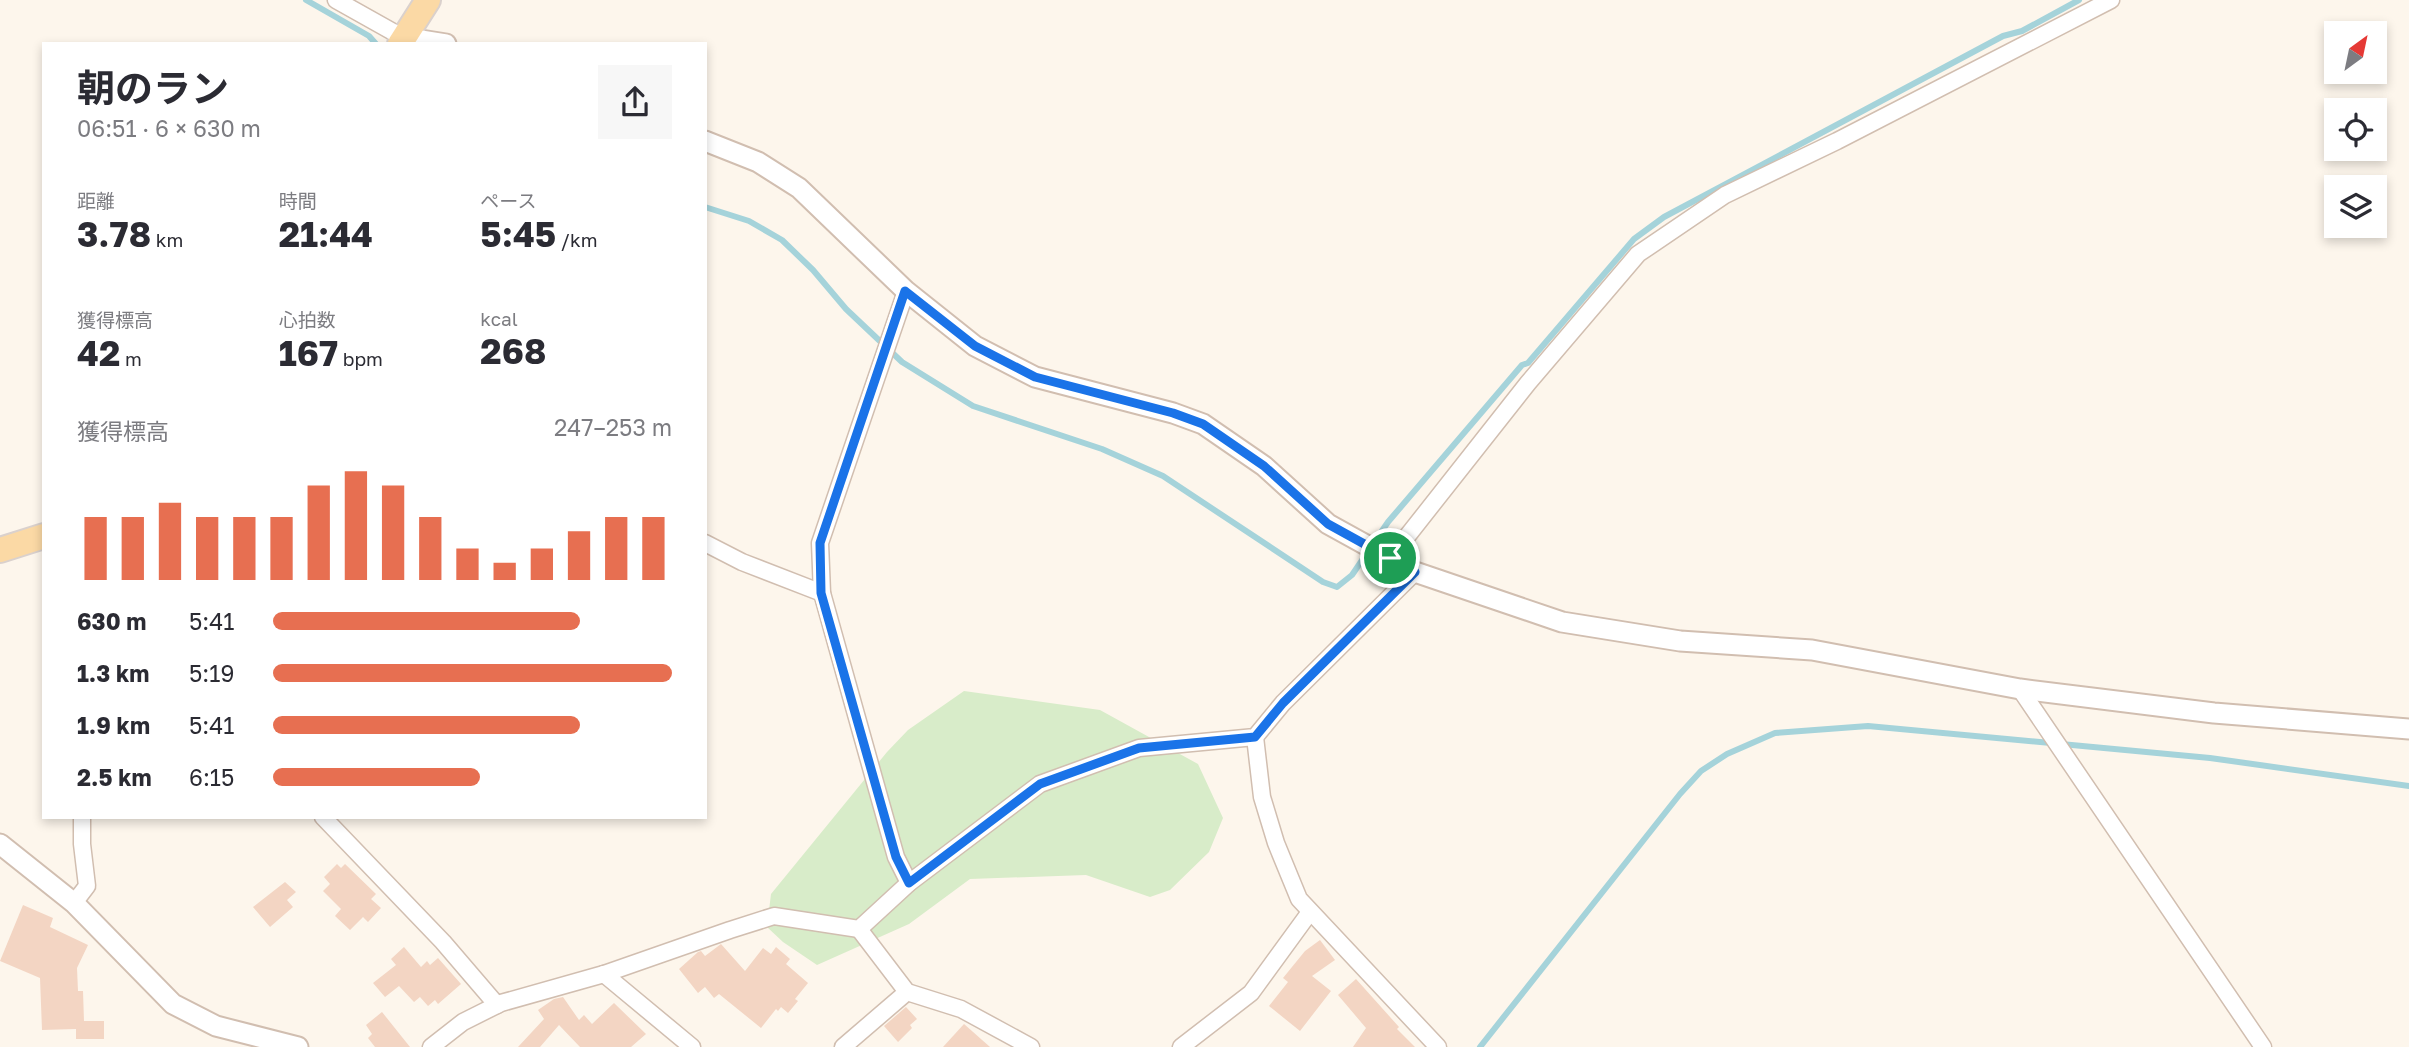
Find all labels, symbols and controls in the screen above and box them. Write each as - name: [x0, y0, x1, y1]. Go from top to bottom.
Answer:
- north arrow: [2324, 21, 2387, 84]
- map controls: [2324, 21, 2387, 238]
- text: 朝のラン: [77, 65, 229, 110]
- button: share: [598, 65, 672, 139]
- button: locate: [2324, 98, 2387, 161]
- text: 06:51 · 6 × 630 m: [77, 114, 261, 142]
- button: layers: [2324, 175, 2387, 238]
- text: 距離: [77, 189, 115, 212]
- text: 時間: [279, 189, 317, 212]
- text: ペース: [480, 189, 536, 212]
- text: 3.78: [77, 213, 151, 255]
- text: 21:44: [279, 213, 373, 255]
- text: 5:45: [480, 213, 556, 255]
- text: km: [151, 228, 183, 251]
- text: /km: [556, 228, 598, 251]
- text: kcal: [480, 307, 518, 330]
- text: 獲得標高: [77, 308, 153, 331]
- text: 心拍数: [279, 308, 336, 331]
- text: 268: [480, 330, 546, 372]
- text: 42: [77, 332, 120, 374]
- text: 167: [279, 332, 338, 374]
- text: m: [120, 347, 142, 370]
- text: bpm: [338, 347, 383, 370]
- text: 247–253 m: [554, 413, 672, 441]
- text: 獲得標高: [77, 417, 169, 445]
- pin: [1360, 528, 1420, 588]
- icon: arrive: [1371, 539, 1409, 577]
- text: 630 m: [77, 607, 146, 635]
- text: 5:41: [189, 607, 234, 635]
- text: 1.3 km: [77, 659, 149, 687]
- text: 5:19: [189, 659, 234, 687]
- text: 1.9 km: [77, 711, 150, 739]
- text: 5:41: [189, 711, 234, 739]
- text: 2.5 km: [77, 763, 152, 791]
- text: 6:15: [189, 763, 234, 791]

